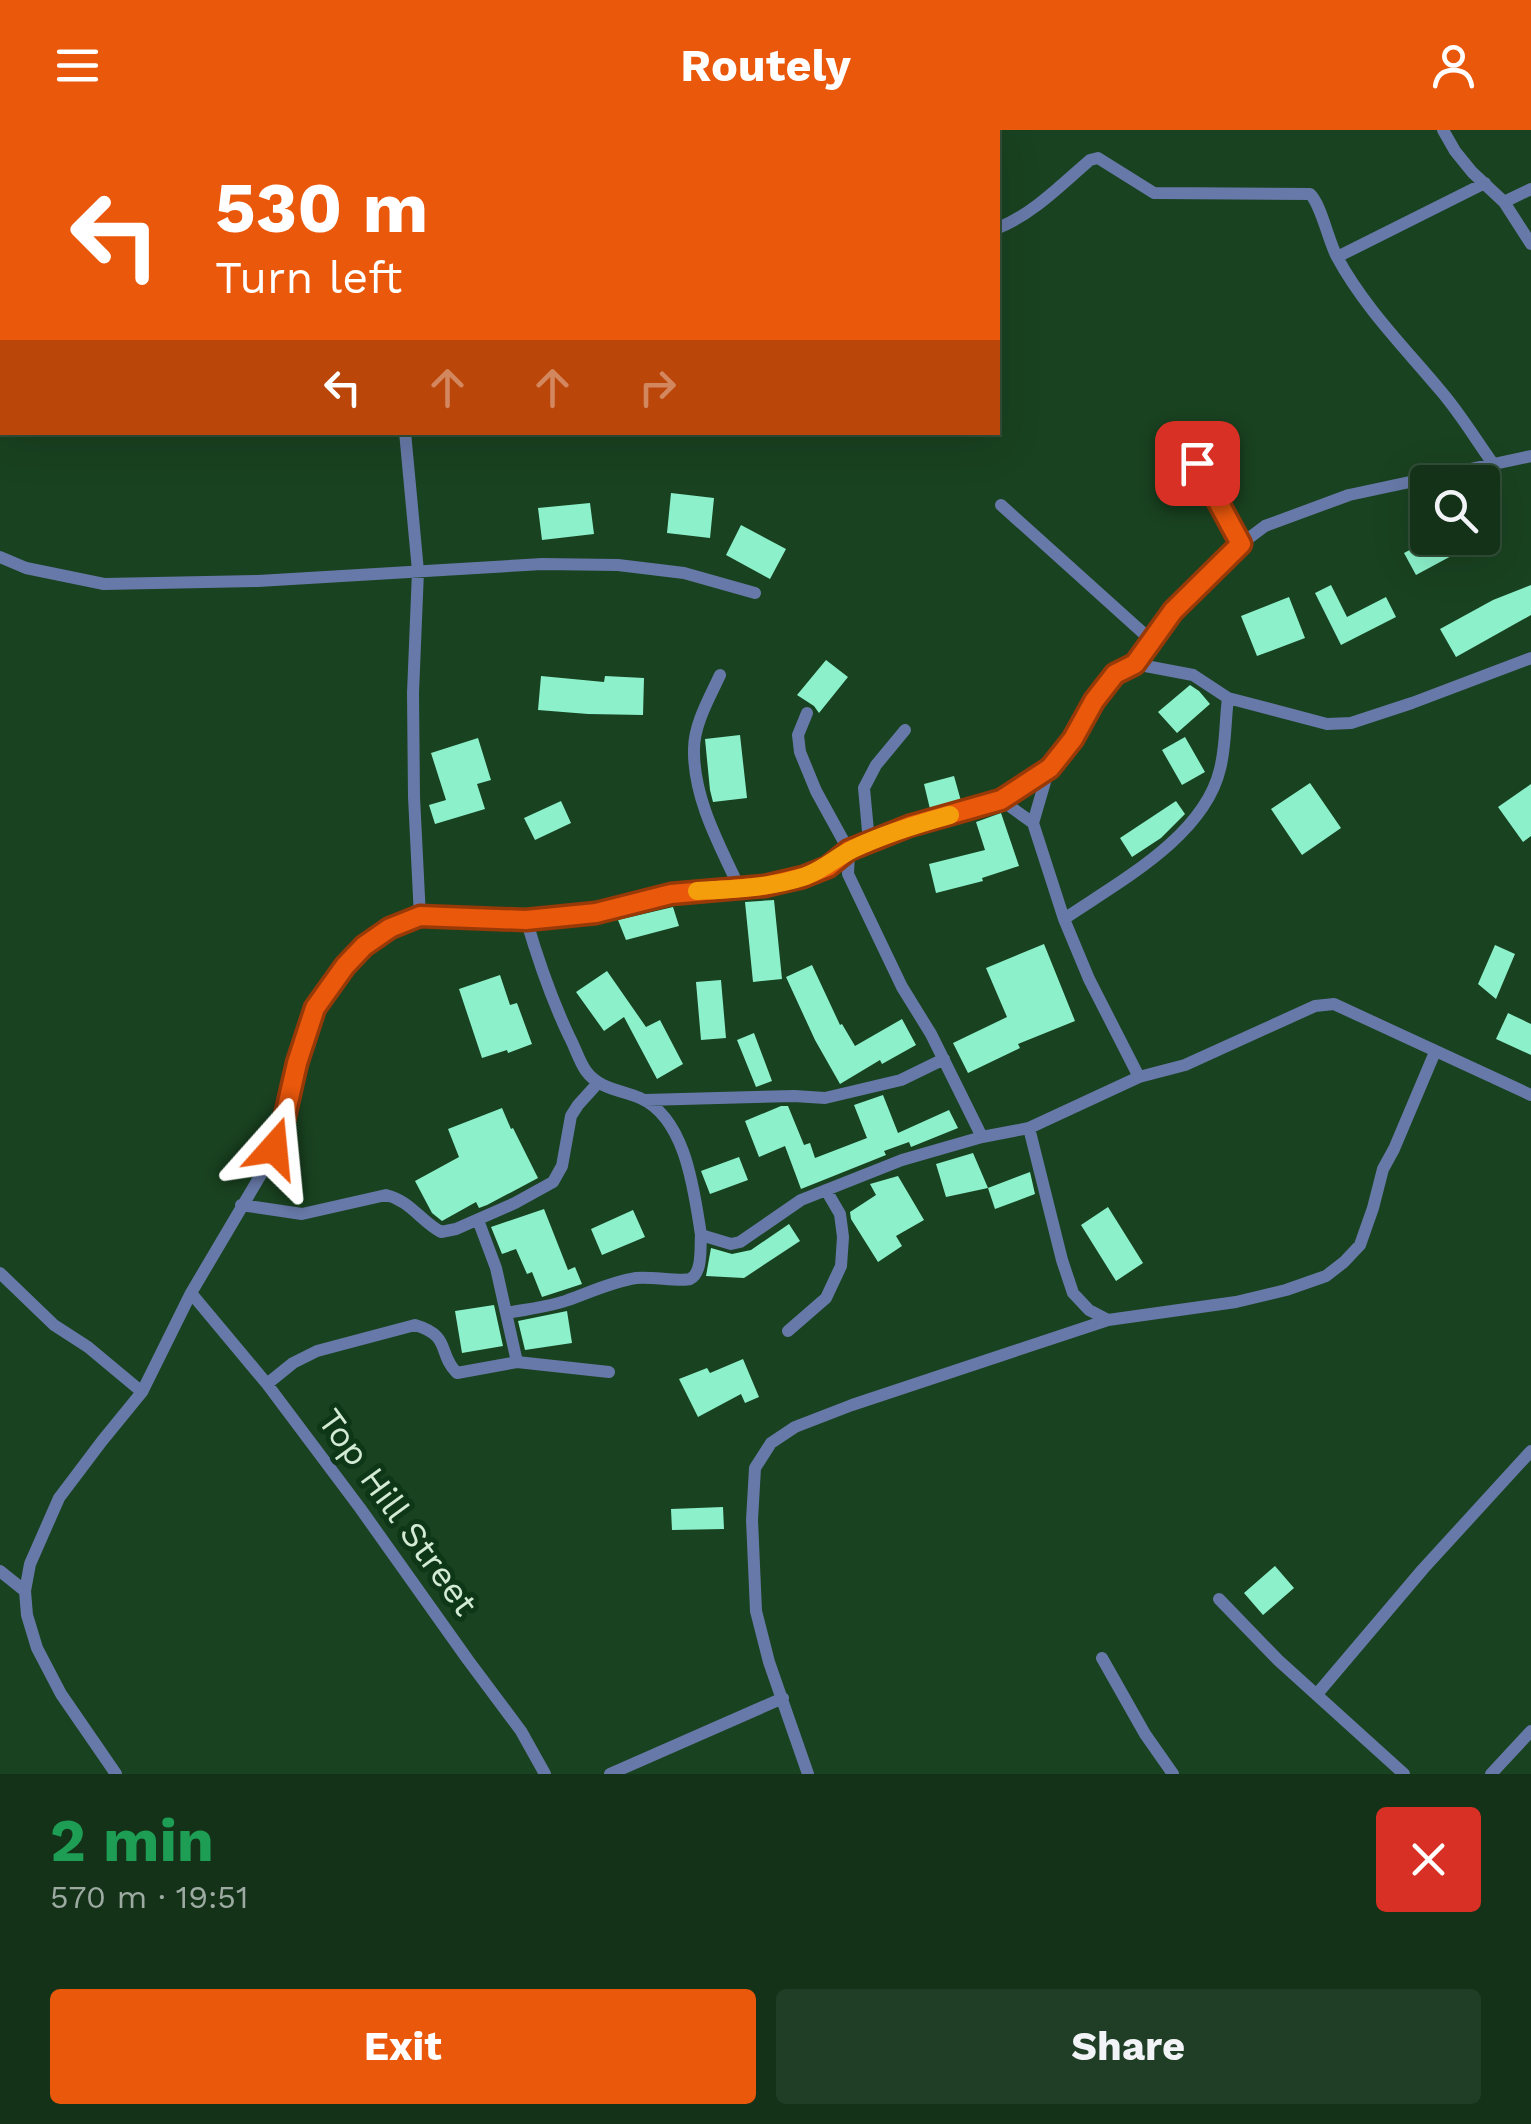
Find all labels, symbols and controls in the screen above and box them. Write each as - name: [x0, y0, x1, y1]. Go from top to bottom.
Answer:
- icon: menu: [50, 38, 105, 93]
- icon: person: [1426, 38, 1481, 93]
- text: Routely: [680, 39, 851, 92]
- text: 530 m: [215, 167, 428, 249]
- icon: left: [50, 170, 180, 300]
- text: Turn left: [215, 251, 402, 304]
- icon: left: [315, 360, 370, 415]
- icon: ahead: [420, 360, 475, 415]
- icon: ahead: [525, 360, 580, 415]
- icon: right: [630, 360, 685, 415]
- pin: [1155, 421, 1240, 506]
- icon: arrive: [1170, 436, 1225, 491]
- map controls: [1410, 465, 1500, 555]
- button: search: [1410, 465, 1500, 555]
- position arrow: [222, 1096, 326, 1200]
- street label: Top Hill Street: [309, 1401, 487, 1624]
- text: 2 min: [50, 1805, 214, 1876]
- button: close: [1376, 1807, 1481, 1912]
- text: 570 m · 19:51: [50, 1878, 248, 1916]
- button: Exit: [50, 1989, 756, 2104]
- button: Share: [776, 1989, 1481, 2104]

